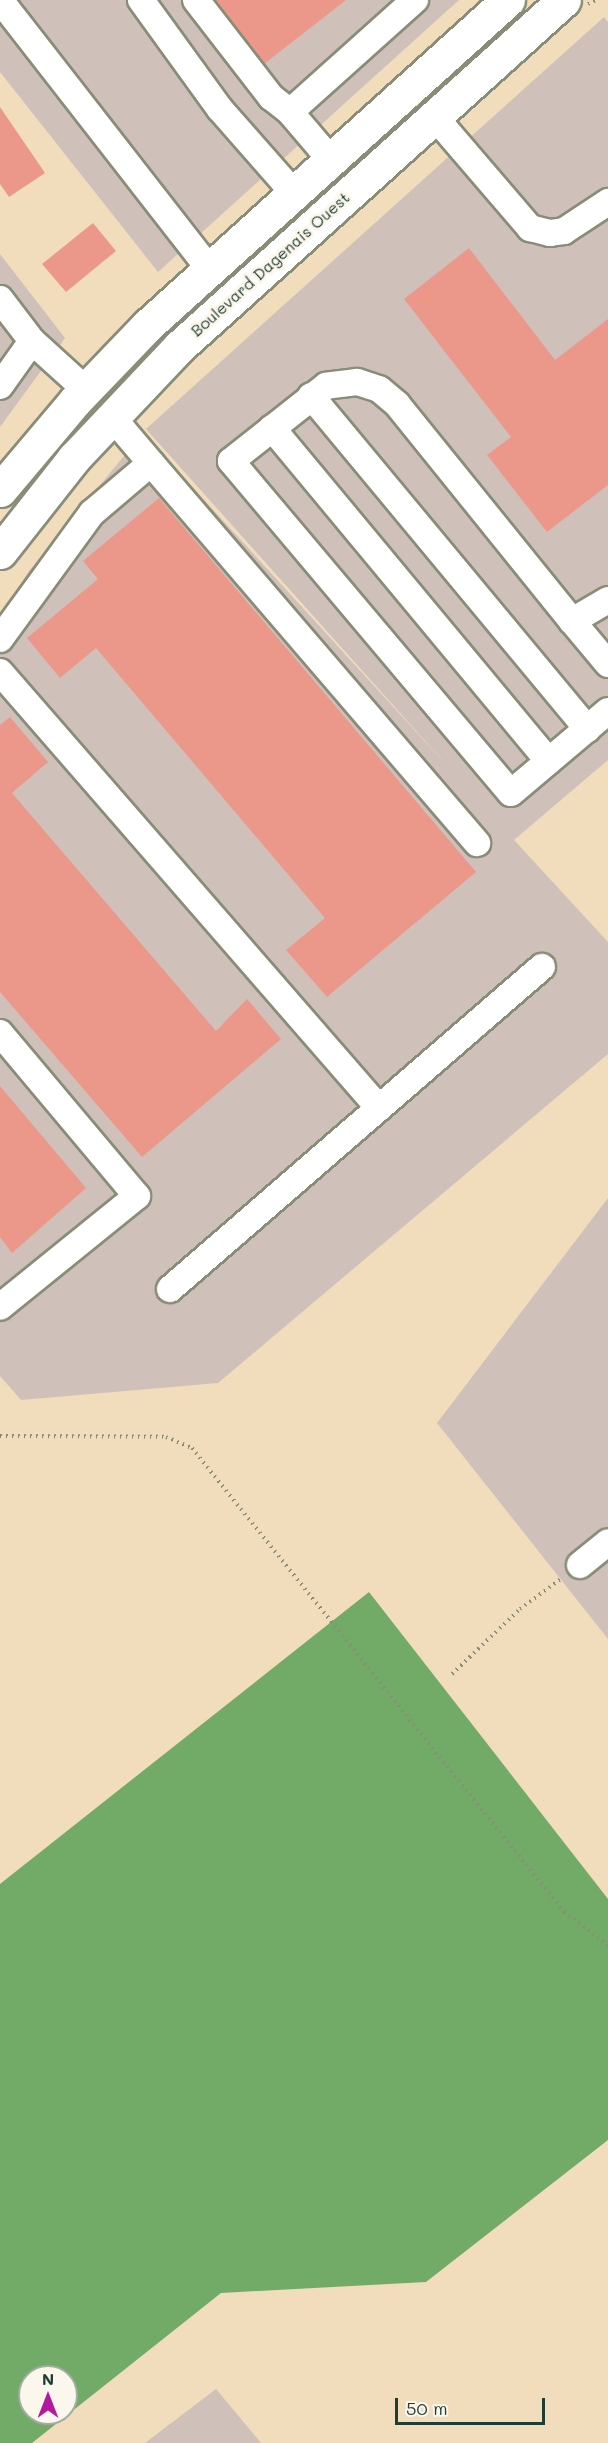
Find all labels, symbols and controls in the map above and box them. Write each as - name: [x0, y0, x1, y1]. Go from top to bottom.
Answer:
- street label: Boulevard Dagenais Ouest: [187, 188, 353, 340]
- north arrow: [18, 2365, 78, 2425]
- text: N: [42, 2368, 54, 2389]
- scale bar: [398, 2386, 548, 2424]
- text: 50 m: [406, 2396, 448, 2420]

